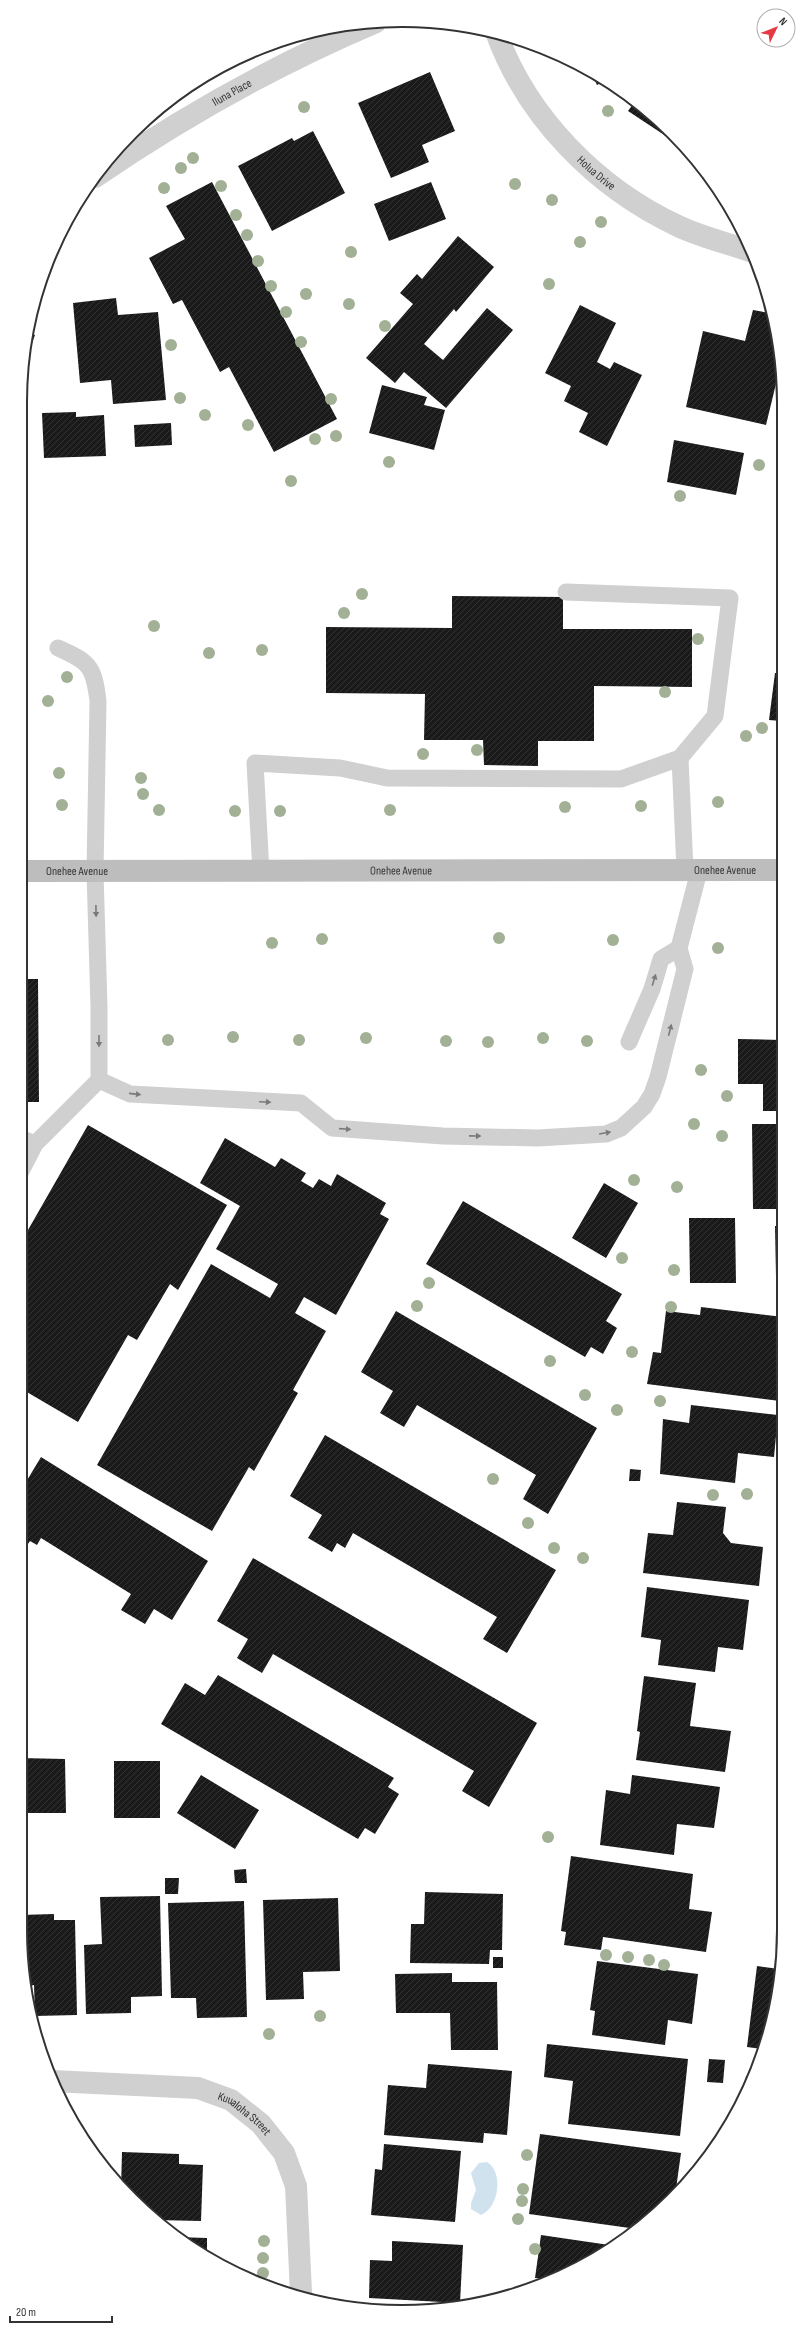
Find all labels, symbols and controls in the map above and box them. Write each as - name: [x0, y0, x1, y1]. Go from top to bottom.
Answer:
- north arrow: [756, 8, 796, 48]
- text: N: [776, 15, 790, 28]
- street label: Iluna Place: [209, 75, 254, 109]
- street label: Holua Drive: [574, 152, 619, 194]
- street label: Onehee Avenue: [46, 863, 108, 878]
- street label: Onehee Avenue: [370, 863, 432, 878]
- street label: Onehee Avenue: [694, 863, 756, 878]
- one-way arrow: [93, 905, 99, 918]
- one-way arrow: [651, 974, 657, 986]
- one-way arrow: [667, 1024, 673, 1037]
- one-way arrow: [96, 1035, 102, 1048]
- one-way arrow: [129, 1091, 141, 1097]
- one-way arrow: [259, 1098, 271, 1105]
- one-way arrow: [339, 1126, 351, 1133]
- one-way arrow: [598, 1130, 611, 1136]
- one-way arrow: [469, 1133, 481, 1140]
- street label: Kuualoha Street: [216, 2088, 275, 2139]
- scale bar: [10, 2298, 112, 2324]
- text: 20 m: [16, 2305, 36, 2320]

